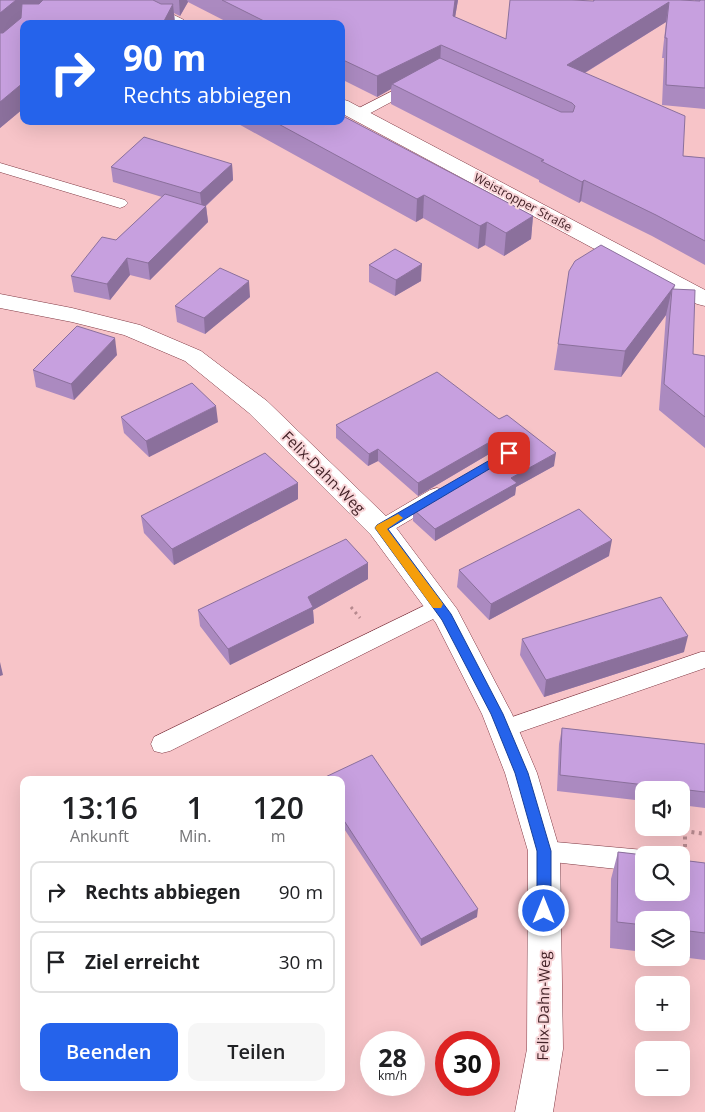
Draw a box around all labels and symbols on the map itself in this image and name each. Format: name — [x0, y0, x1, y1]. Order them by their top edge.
street label: Weistropper Straße — [471, 169, 575, 235]
street label: Felix-Dahn-Weg — [278, 426, 370, 518]
pin — [488, 432, 530, 474]
position arrow — [517, 884, 569, 936]
street label: Felix-Dahn-Weg — [532, 951, 554, 1061]
speed limit sign: 30 — [435, 1031, 500, 1096]

